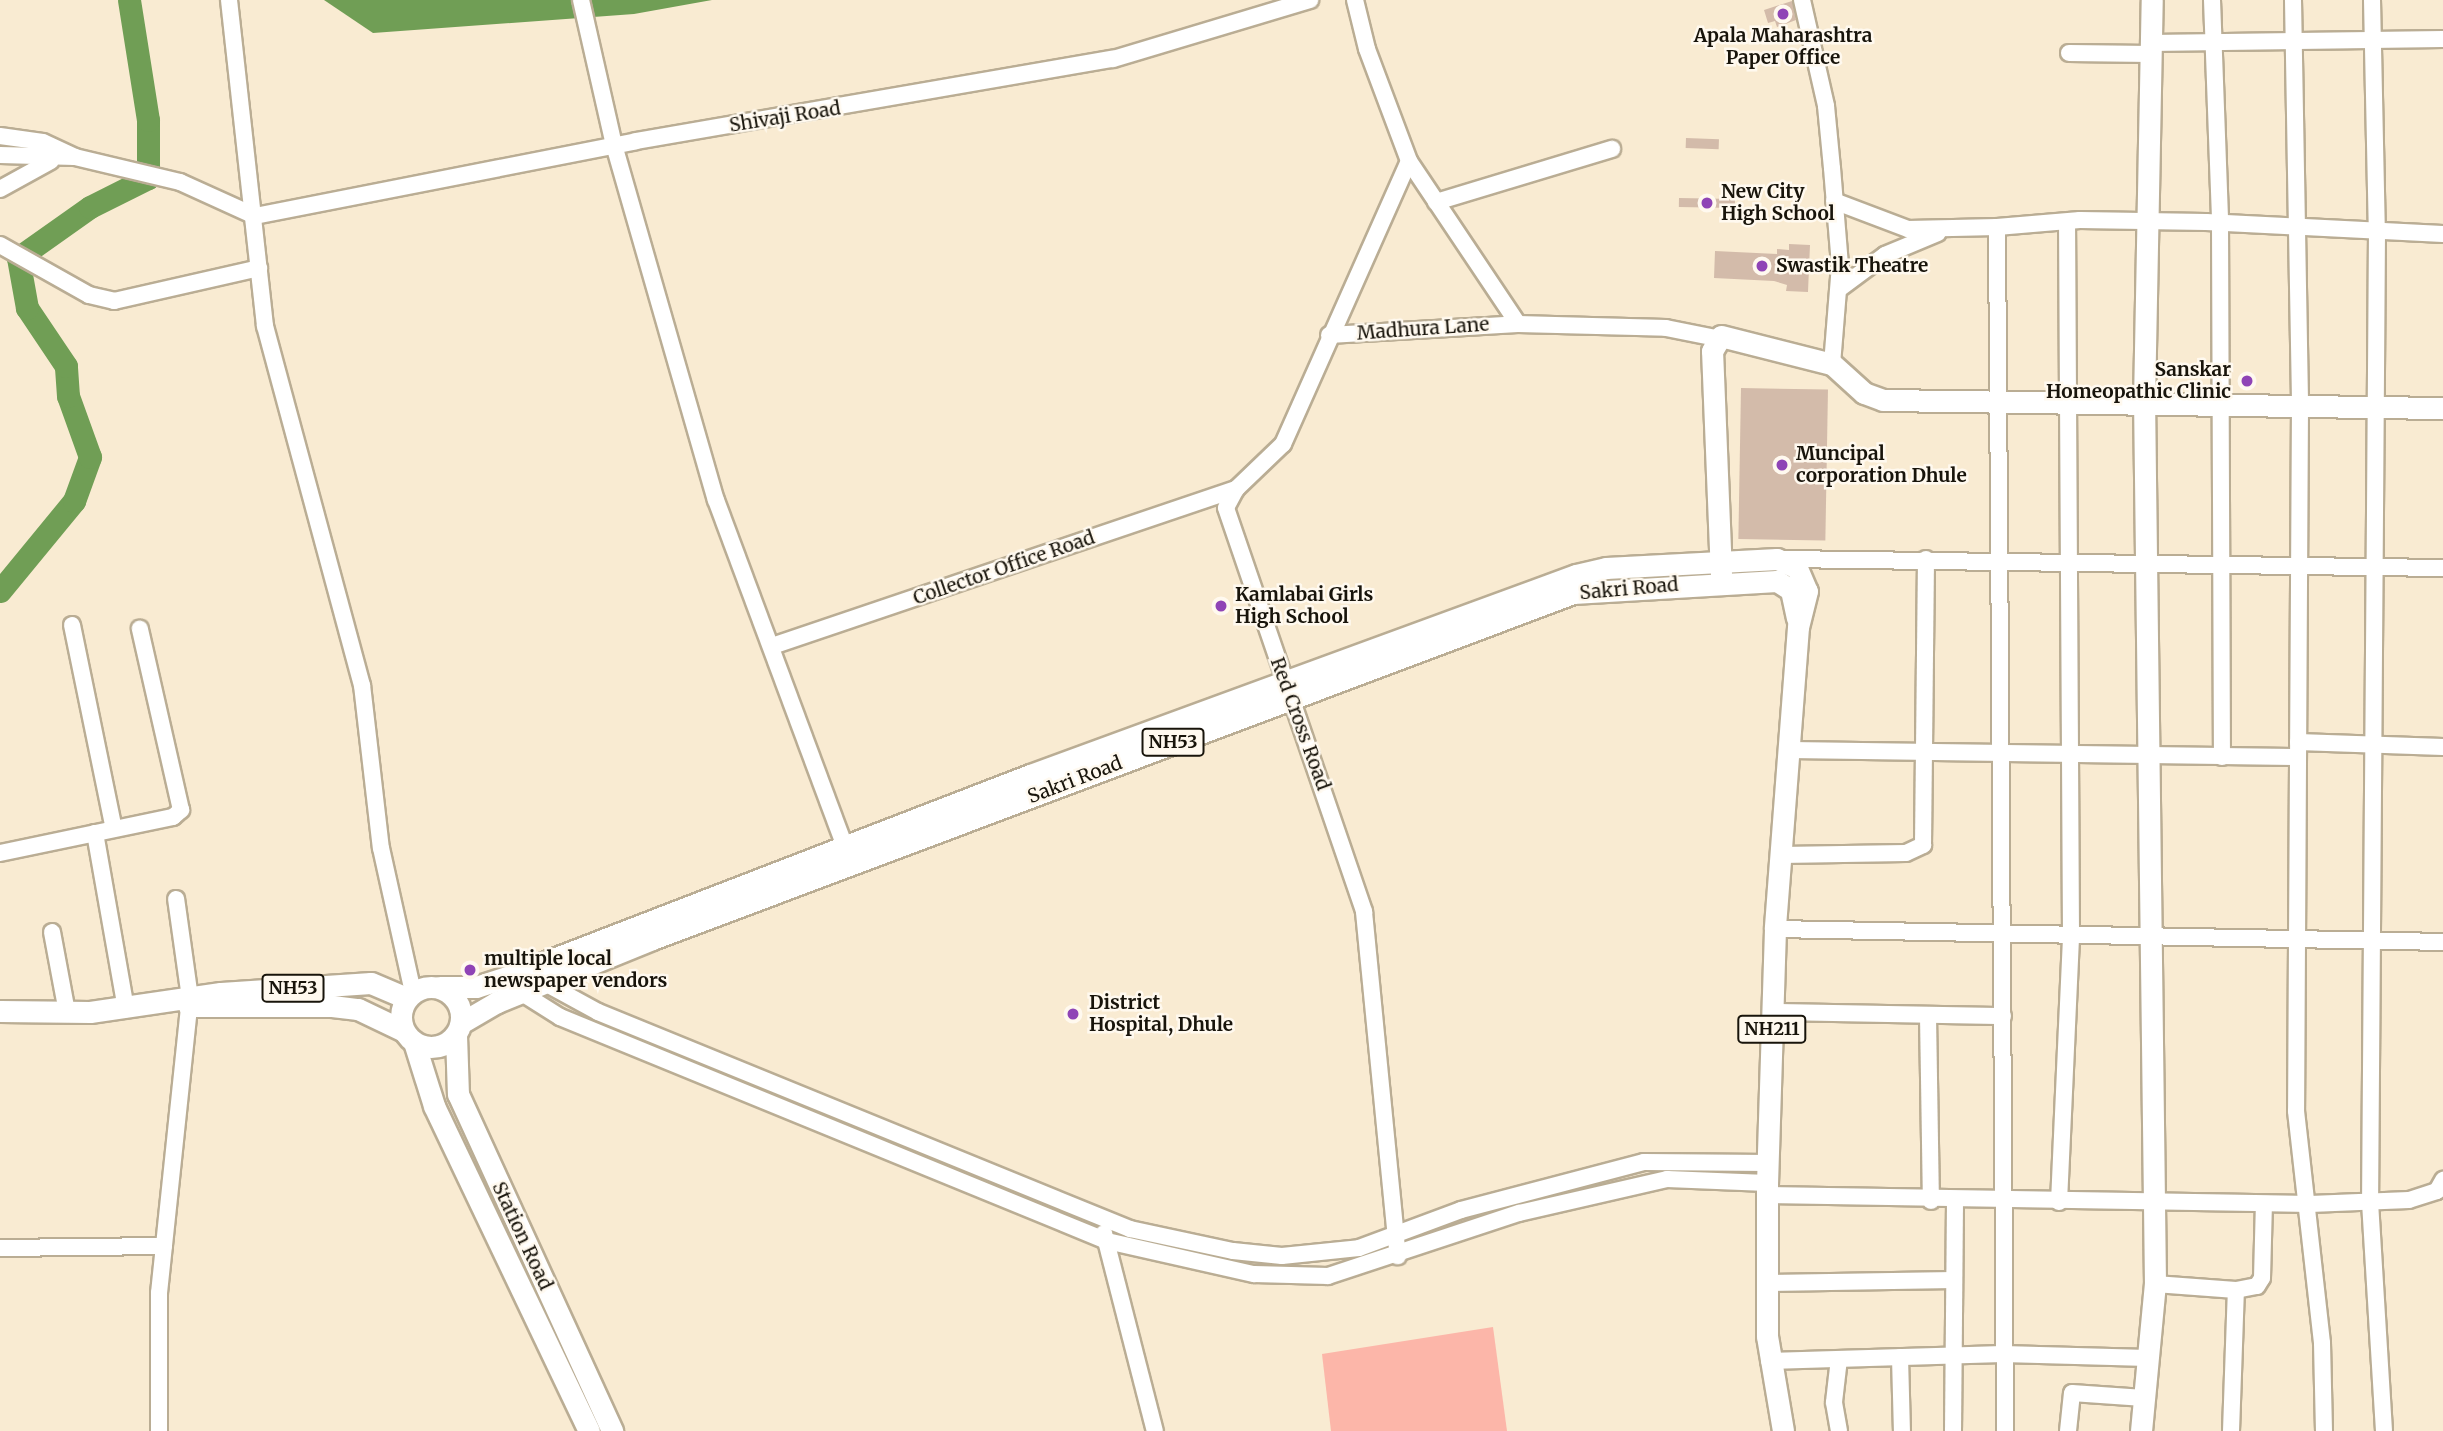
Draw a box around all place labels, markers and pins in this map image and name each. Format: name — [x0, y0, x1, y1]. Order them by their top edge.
marker: Apala Maharashtra Paper Office — [1775, 6, 1791, 22]
place label: Apala Maharashtra Paper Office — [1694, 25, 1872, 69]
place label: New City High School — [1721, 181, 1835, 225]
marker: New City High School — [1699, 195, 1715, 211]
place label: Swastik Theatre — [1776, 255, 1928, 277]
marker: Swastik Theatre — [1754, 258, 1770, 274]
place label: Sanskar Homeopathic Clinic — [2046, 359, 2231, 403]
marker: Sanskar Homeopathic Clinic — [2237, 371, 2257, 391]
place label: Muncipal corporation Dhule — [1796, 443, 1967, 487]
marker: Muncipal corporation Dhule — [1774, 457, 1790, 473]
place label: Kamlabai Girls High School — [1235, 584, 1373, 628]
marker: Kamlabai Girls High School — [1213, 598, 1229, 614]
place label: multiple local newspaper vendors — [484, 948, 667, 992]
marker: multiple local newspaper vendors — [462, 962, 478, 978]
place label: District Hospital, Dhule — [1089, 992, 1233, 1036]
marker: District Hospital, Dhule — [1063, 1004, 1083, 1024]

